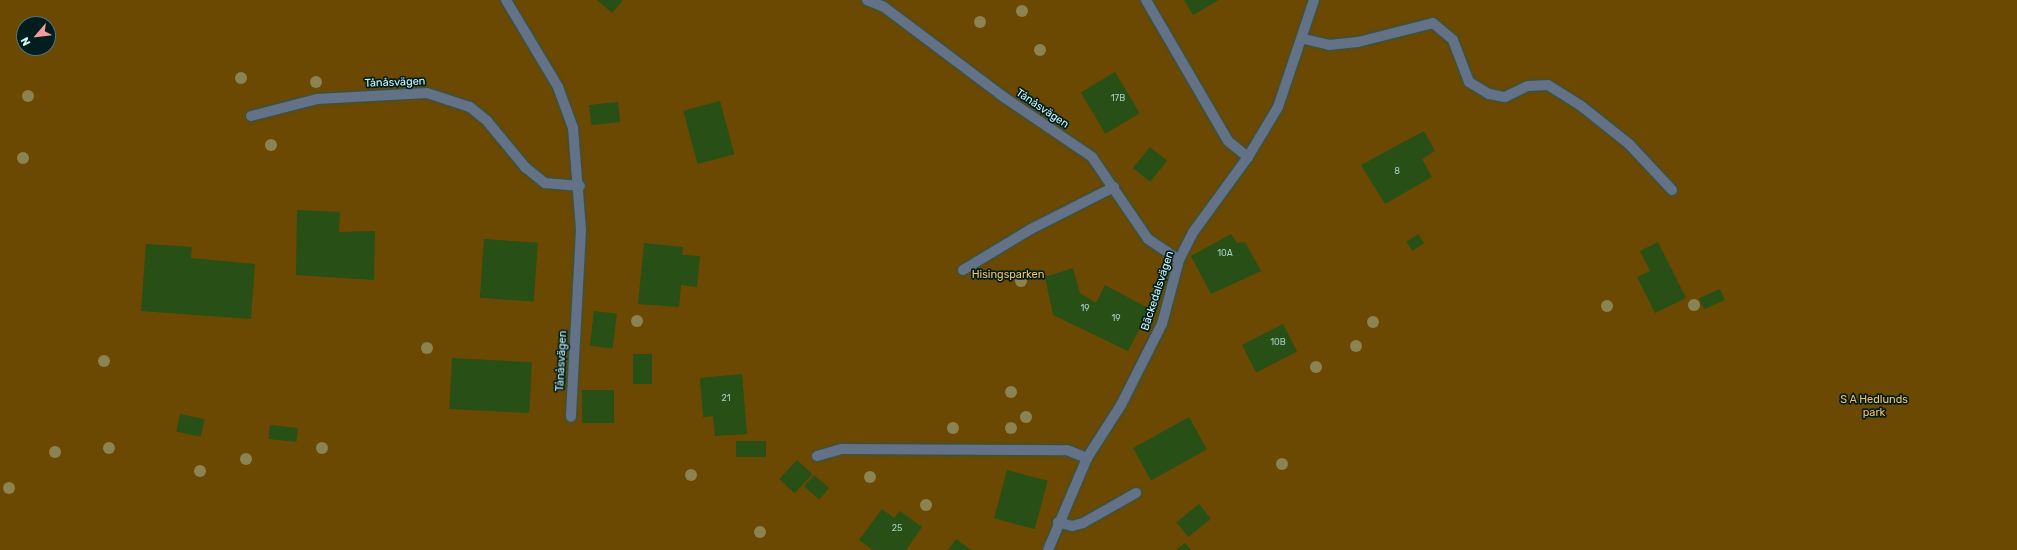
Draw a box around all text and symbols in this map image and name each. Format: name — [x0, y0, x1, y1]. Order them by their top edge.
north arrow — [16, 16, 56, 56]
text: N — [18, 35, 33, 48]
street label: Tånåsvägen — [364, 75, 426, 91]
street label: Tånåsvägen — [1013, 86, 1071, 132]
house number: 17B — [1111, 93, 1125, 103]
house number: 8 — [1394, 166, 1400, 176]
house number: 10A — [1217, 248, 1233, 258]
street label: Bäckedalsvägen — [1139, 249, 1177, 333]
park label: Hisingsparken — [972, 268, 1044, 282]
house number: 19 — [1080, 303, 1090, 313]
house number: 19 — [1111, 313, 1121, 323]
street label: Tånåsvägen — [554, 330, 570, 392]
house number: 10B — [1270, 337, 1286, 347]
house number: 21 — [721, 393, 731, 403]
park label: S A Hedlunds park — [1840, 394, 1908, 420]
house number: 25 — [892, 523, 902, 533]

